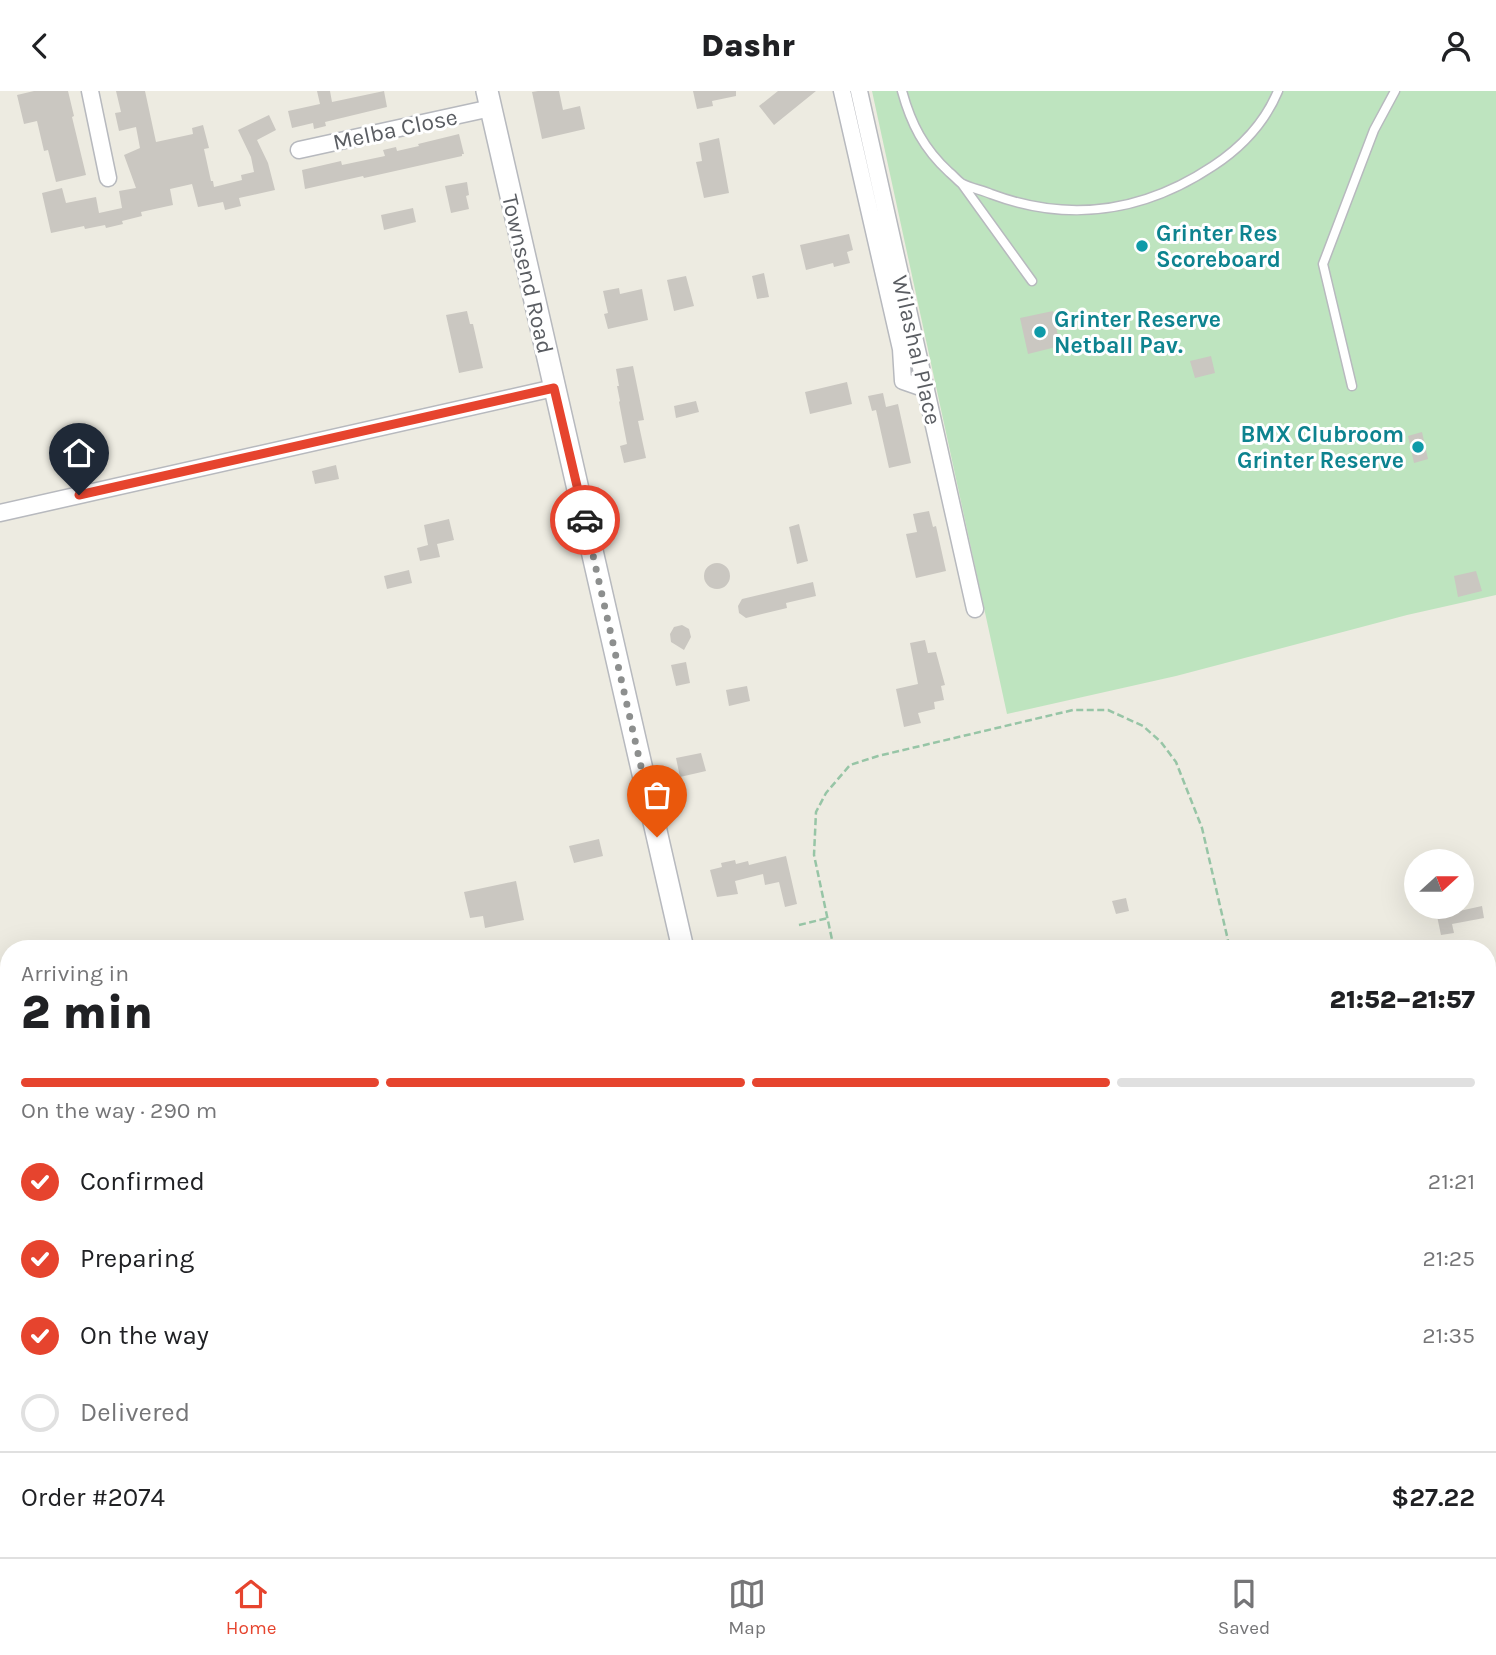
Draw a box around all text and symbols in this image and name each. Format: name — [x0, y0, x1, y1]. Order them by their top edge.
icon: back — [21, 27, 59, 65]
text: Dashr — [701, 27, 795, 64]
icon: person — [1437, 27, 1475, 65]
street label: Melba Close — [330, 103, 460, 156]
street label: Townsend Road — [496, 192, 559, 356]
place label: Grinter Res Scoreboard — [1156, 220, 1281, 273]
marker: Grinter Res Scoreboard — [1134, 238, 1150, 254]
street label: Wilashal Place — [886, 273, 947, 427]
place label: Grinter Reserve Netball Pav. — [1054, 306, 1221, 359]
marker: Grinter Reserve Netball Pav. — [1032, 324, 1048, 340]
place label: BMX Clubroom Grinter Reserve — [1237, 421, 1404, 474]
pin — [49, 423, 109, 495]
icon: home — [60, 434, 98, 472]
marker: BMX Clubroom Grinter Reserve — [1410, 439, 1426, 455]
courier — [550, 485, 620, 555]
icon: car — [566, 501, 604, 539]
pin — [627, 765, 687, 837]
icon: bag — [638, 776, 676, 814]
north arrow — [1404, 849, 1474, 919]
map controls — [1404, 849, 1474, 919]
text: Arriving in — [21, 960, 129, 987]
text: 21:52–21:57 — [1330, 984, 1475, 1015]
text: 2 min — [21, 986, 153, 1040]
text: On the way · 290 m — [21, 1097, 217, 1124]
icon: check — [21, 1163, 59, 1201]
text: Confirmed — [80, 1166, 205, 1197]
text: 21:21 — [1428, 1168, 1475, 1195]
icon: check — [21, 1240, 59, 1278]
text: Preparing — [80, 1243, 194, 1274]
text: 21:25 — [1422, 1245, 1475, 1272]
icon: check — [21, 1317, 59, 1355]
text: On the way — [80, 1320, 209, 1351]
text: 21:35 — [1422, 1322, 1475, 1349]
text: Delivered — [80, 1397, 190, 1428]
text: Order #2074 — [21, 1482, 165, 1513]
text: $27.22 — [1391, 1482, 1475, 1513]
tab: Home — [226, 1575, 276, 1639]
tab: Map — [728, 1575, 766, 1639]
tab: Saved — [1218, 1575, 1270, 1639]

